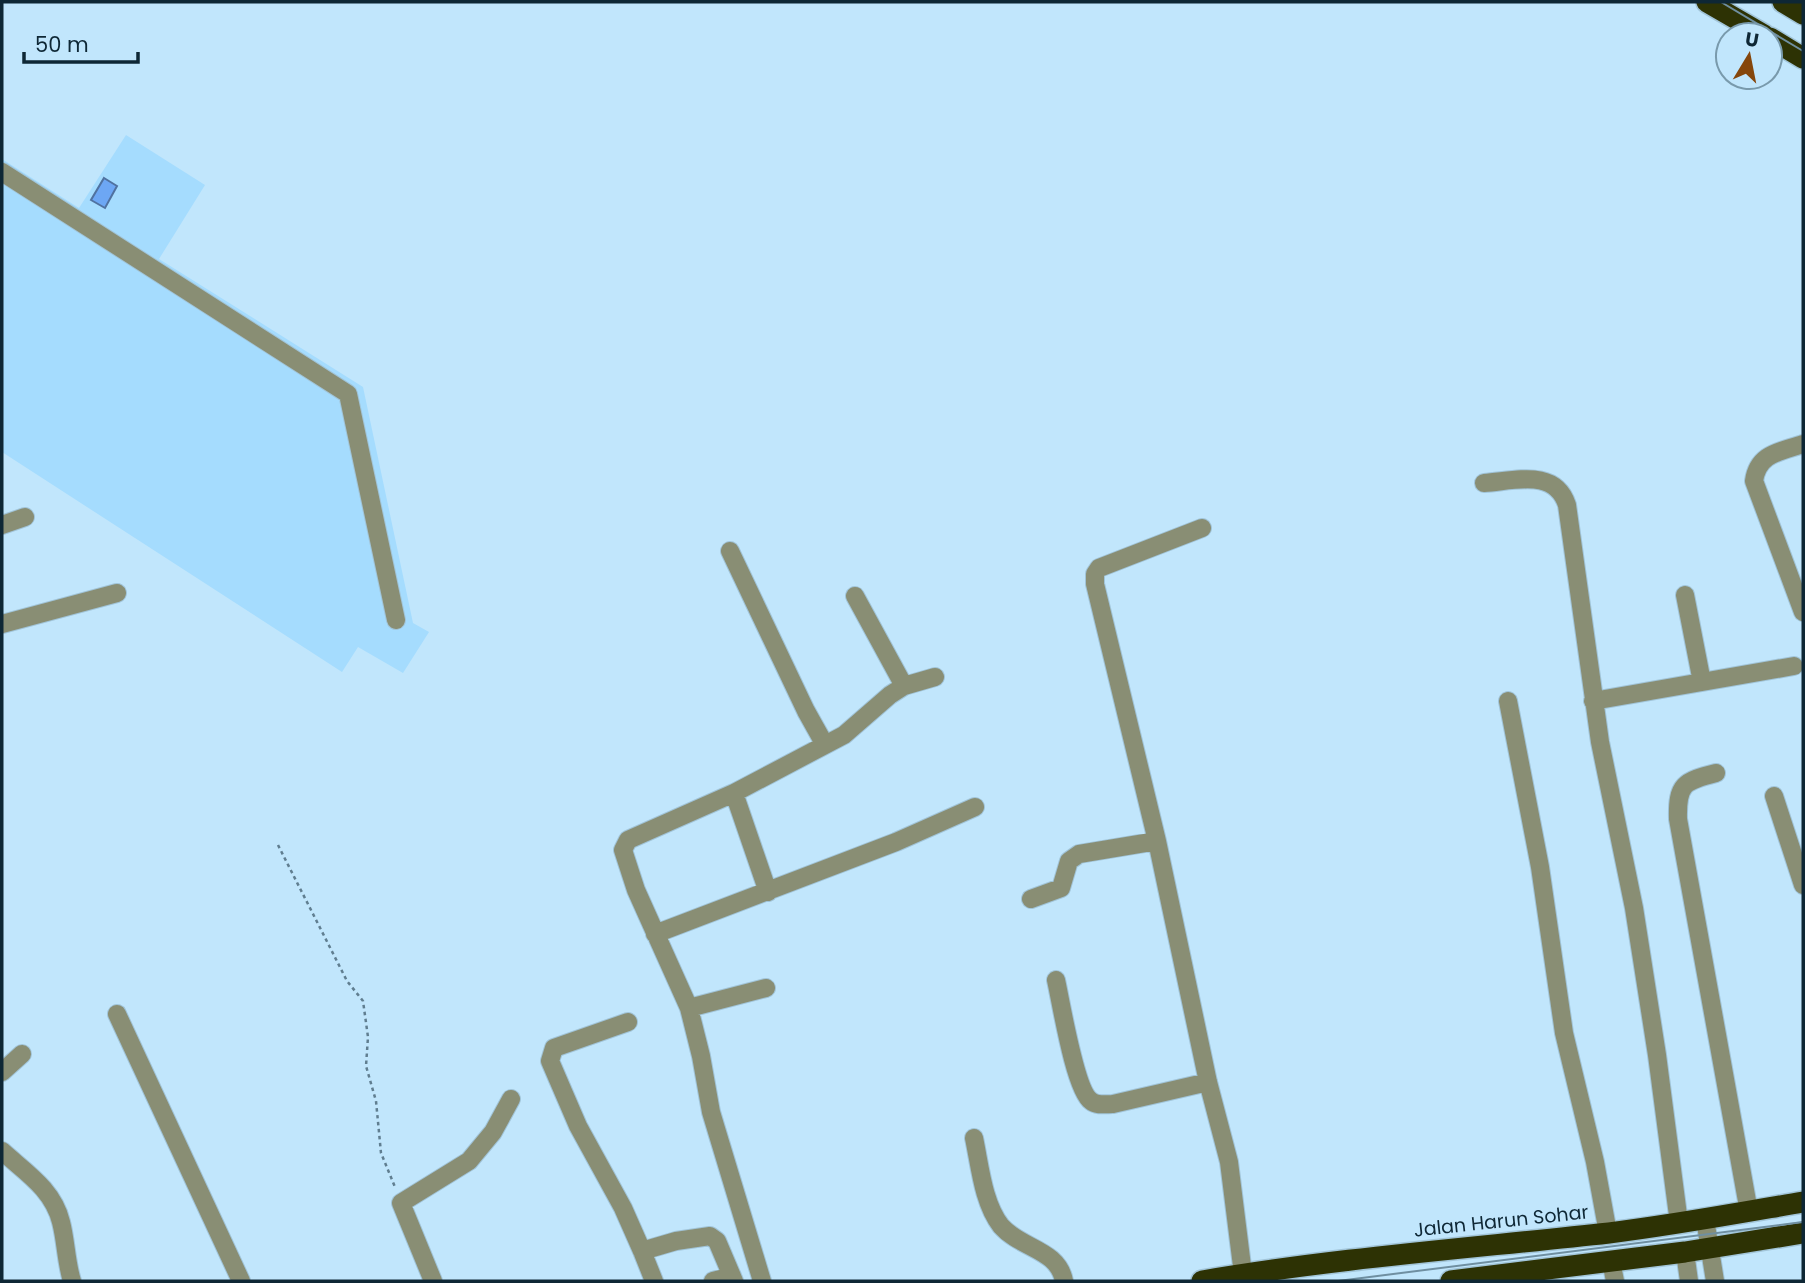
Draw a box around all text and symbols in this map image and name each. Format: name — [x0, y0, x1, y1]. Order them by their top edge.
scale bar — [24, 21, 138, 65]
north arrow — [1714, 21, 1784, 91]
text: U — [1743, 25, 1761, 54]
text: 50 m — [35, 30, 89, 59]
street label: Jalan Harun Sohar — [1412, 1198, 1590, 1244]

